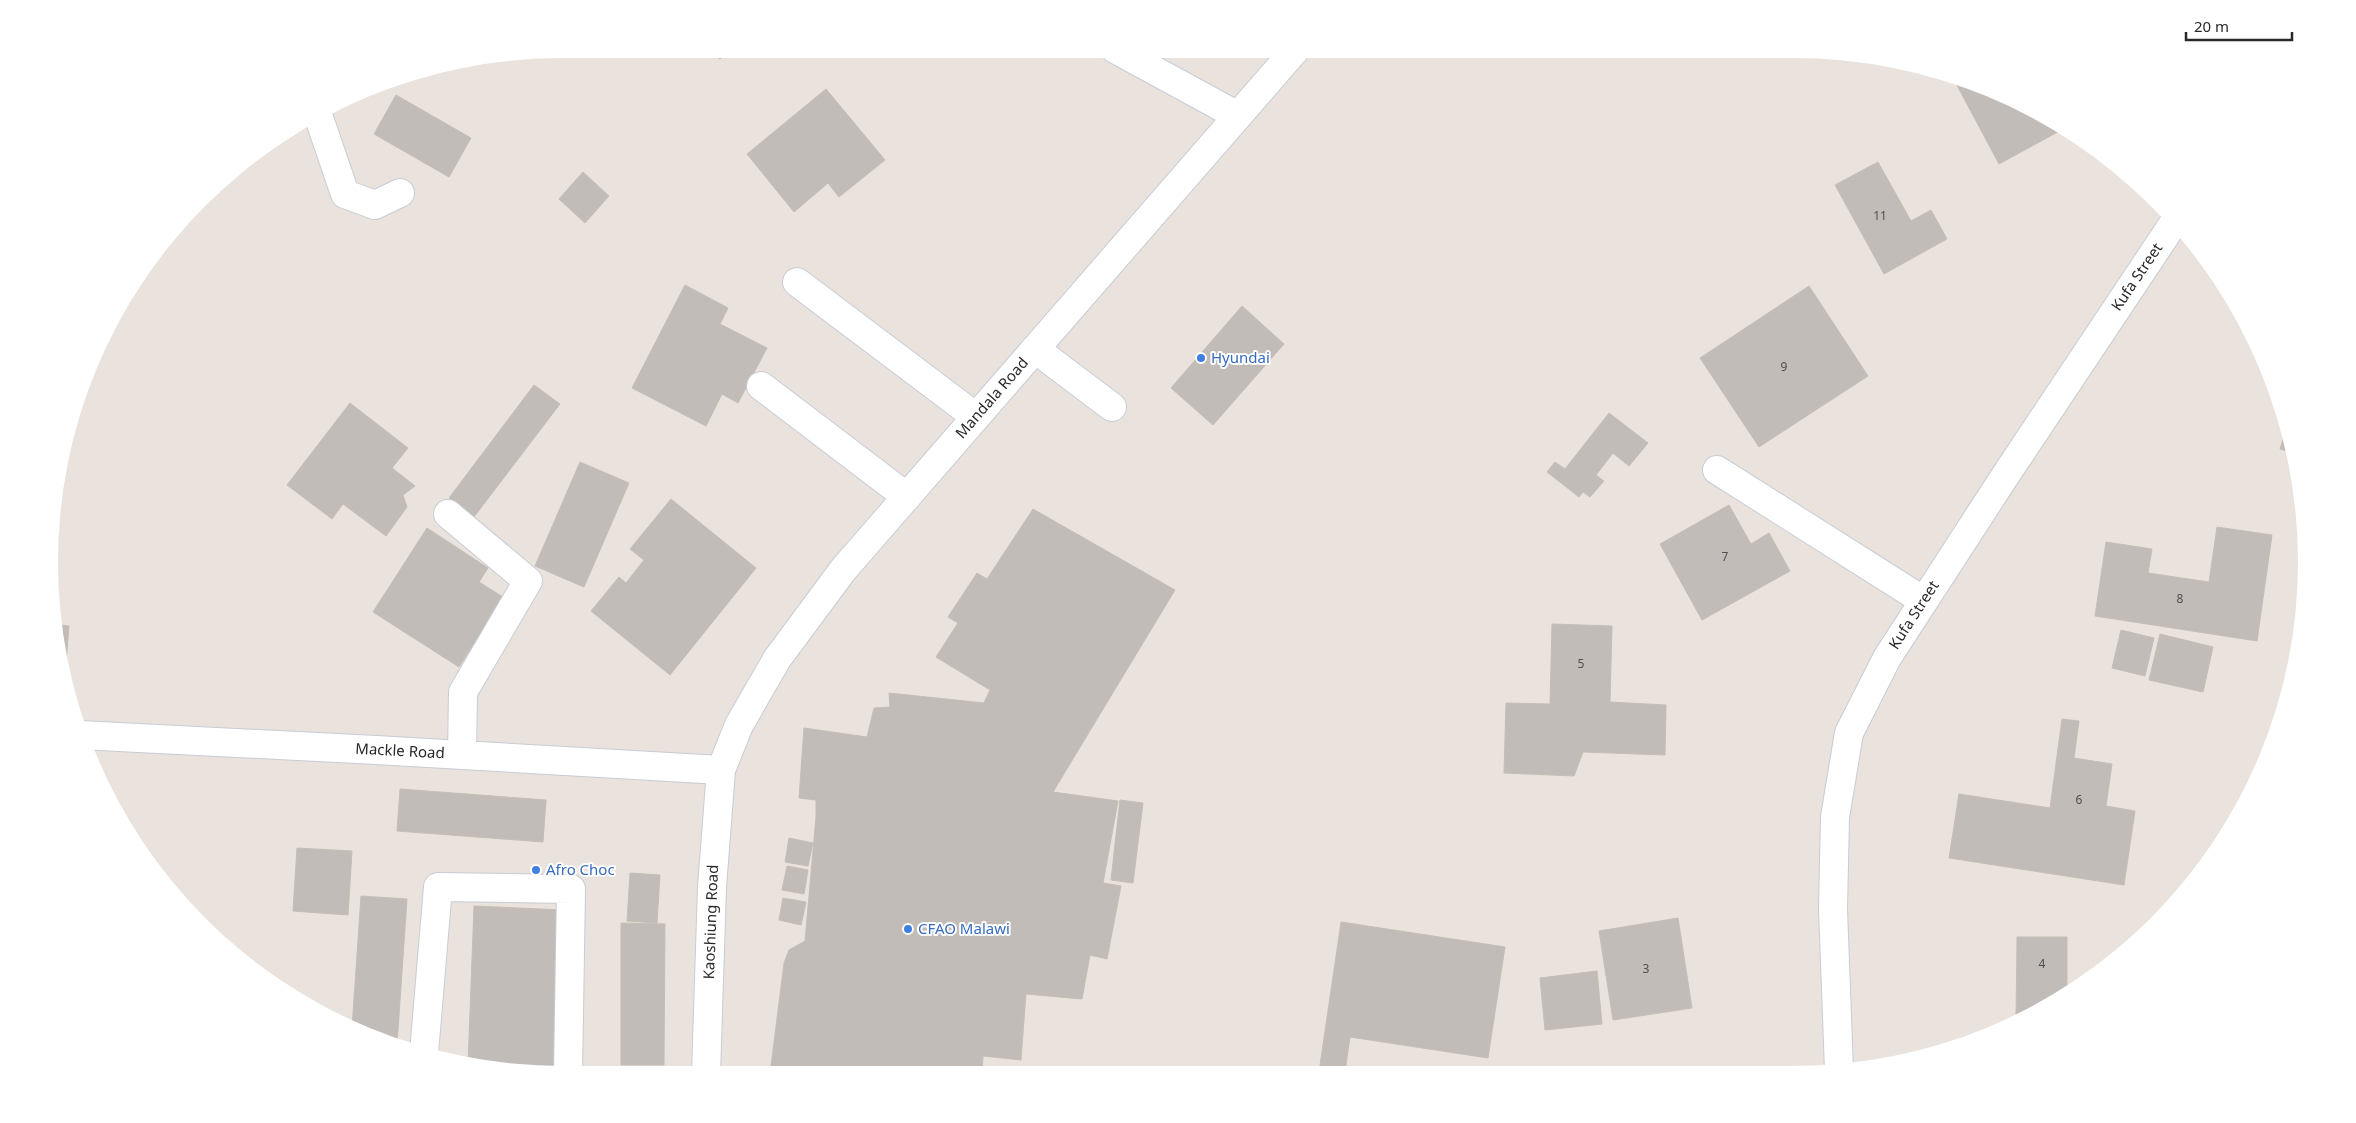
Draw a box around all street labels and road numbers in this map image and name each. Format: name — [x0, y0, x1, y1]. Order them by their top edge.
street label: Kufa Street — [2106, 238, 2167, 314]
street label: Mandala Road — [951, 353, 1032, 442]
street label: Kufa Street — [1884, 576, 1943, 653]
street label: Mackle Road — [355, 738, 445, 762]
street label: Kaoshiung Road — [698, 864, 722, 980]

